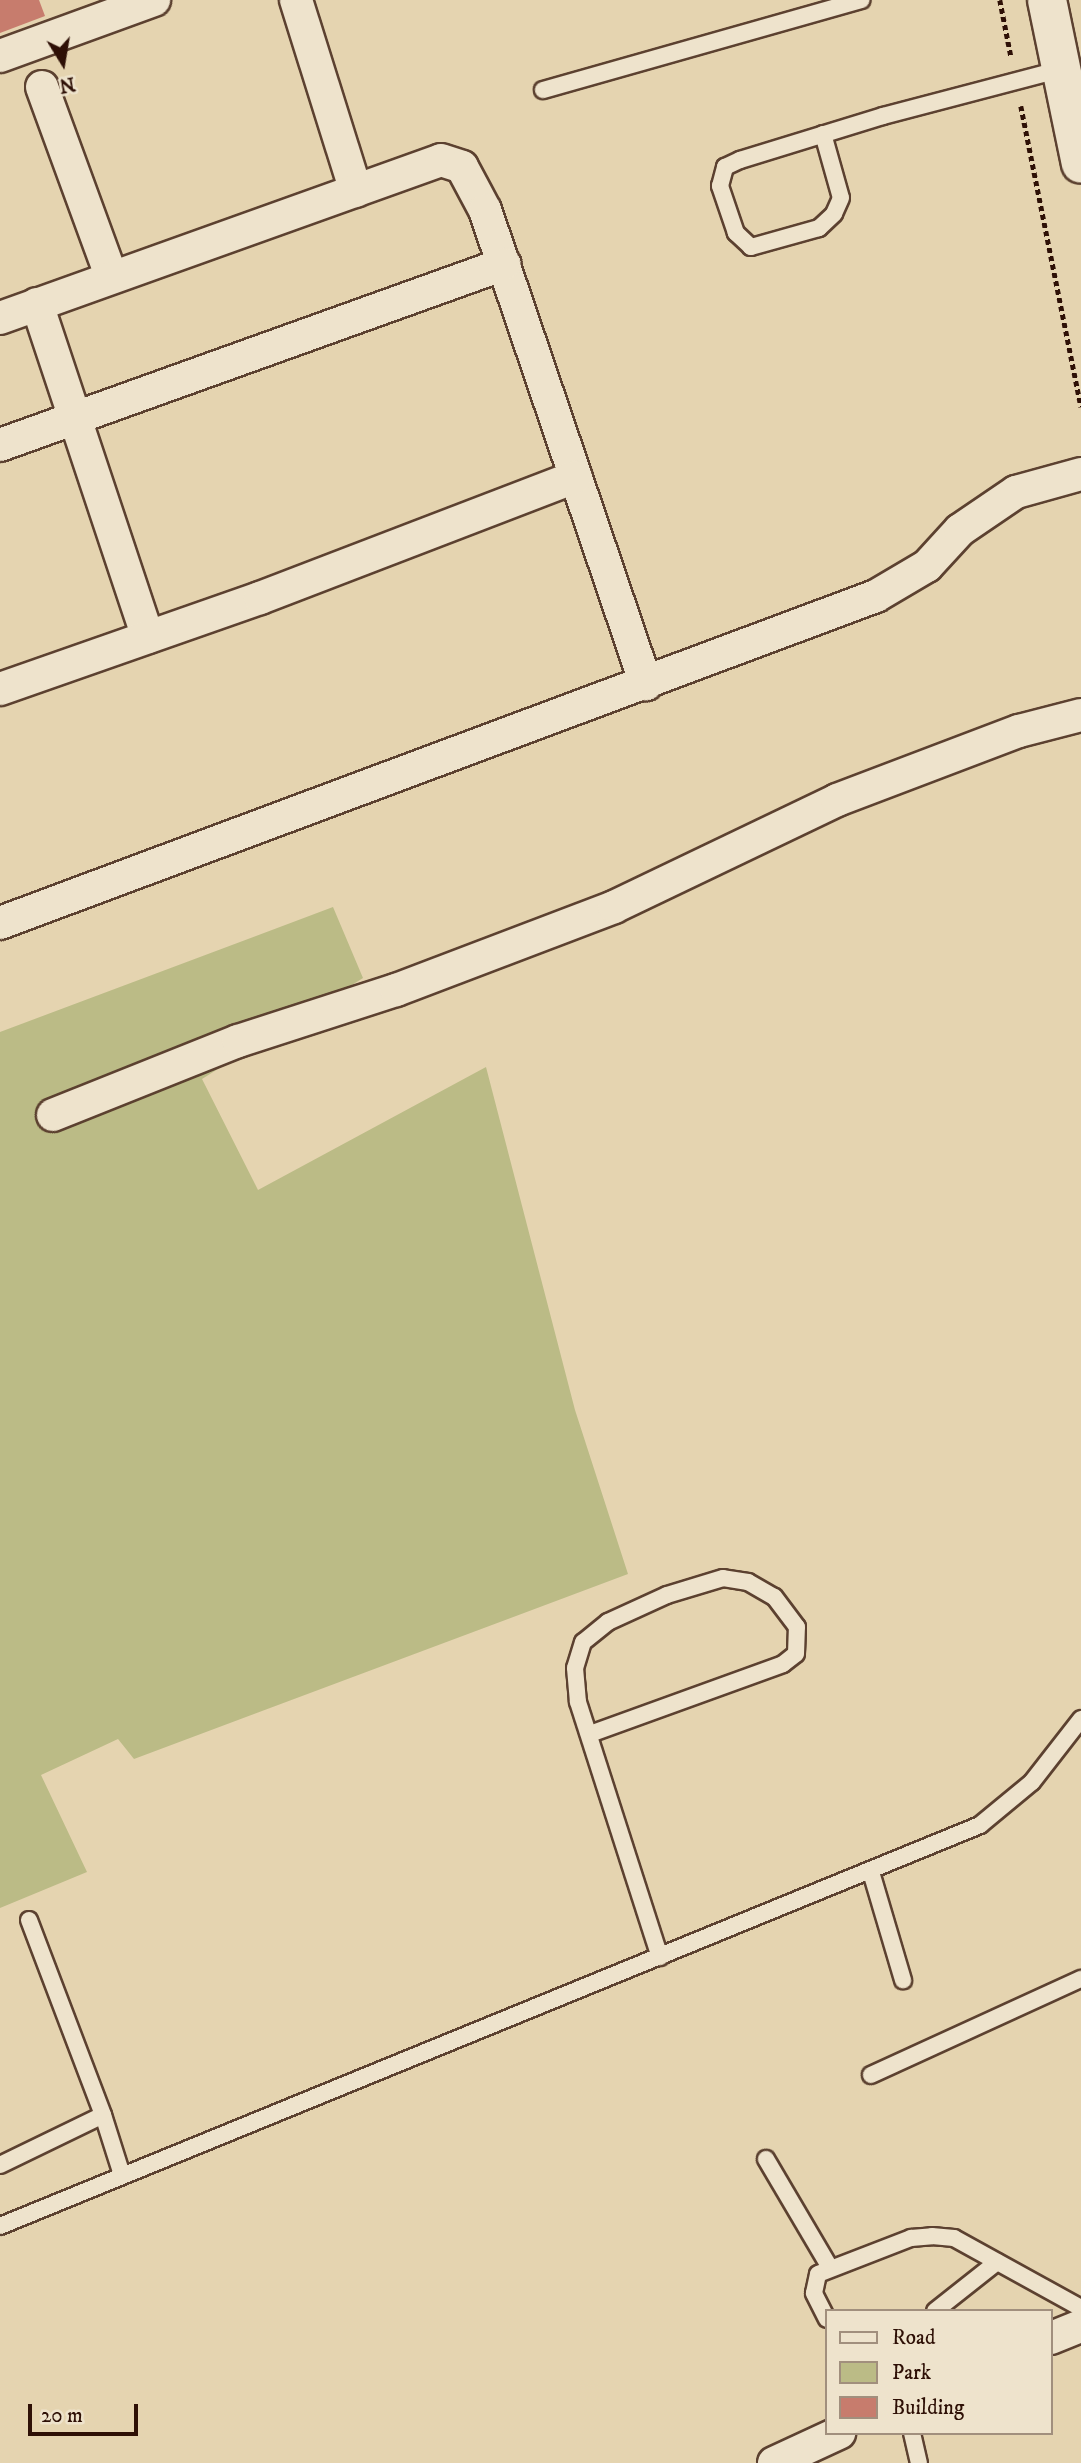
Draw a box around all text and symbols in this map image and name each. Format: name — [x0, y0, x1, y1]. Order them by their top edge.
north arrow — [28, 28, 98, 98]
text: N — [57, 71, 77, 97]
legend — [825, 2309, 1053, 2435]
text: Road — [892, 2325, 936, 2351]
text: Park — [892, 2360, 931, 2386]
scale bar — [32, 2390, 142, 2434]
text: Building — [892, 2395, 964, 2421]
text: 20 m — [41, 2403, 83, 2429]

